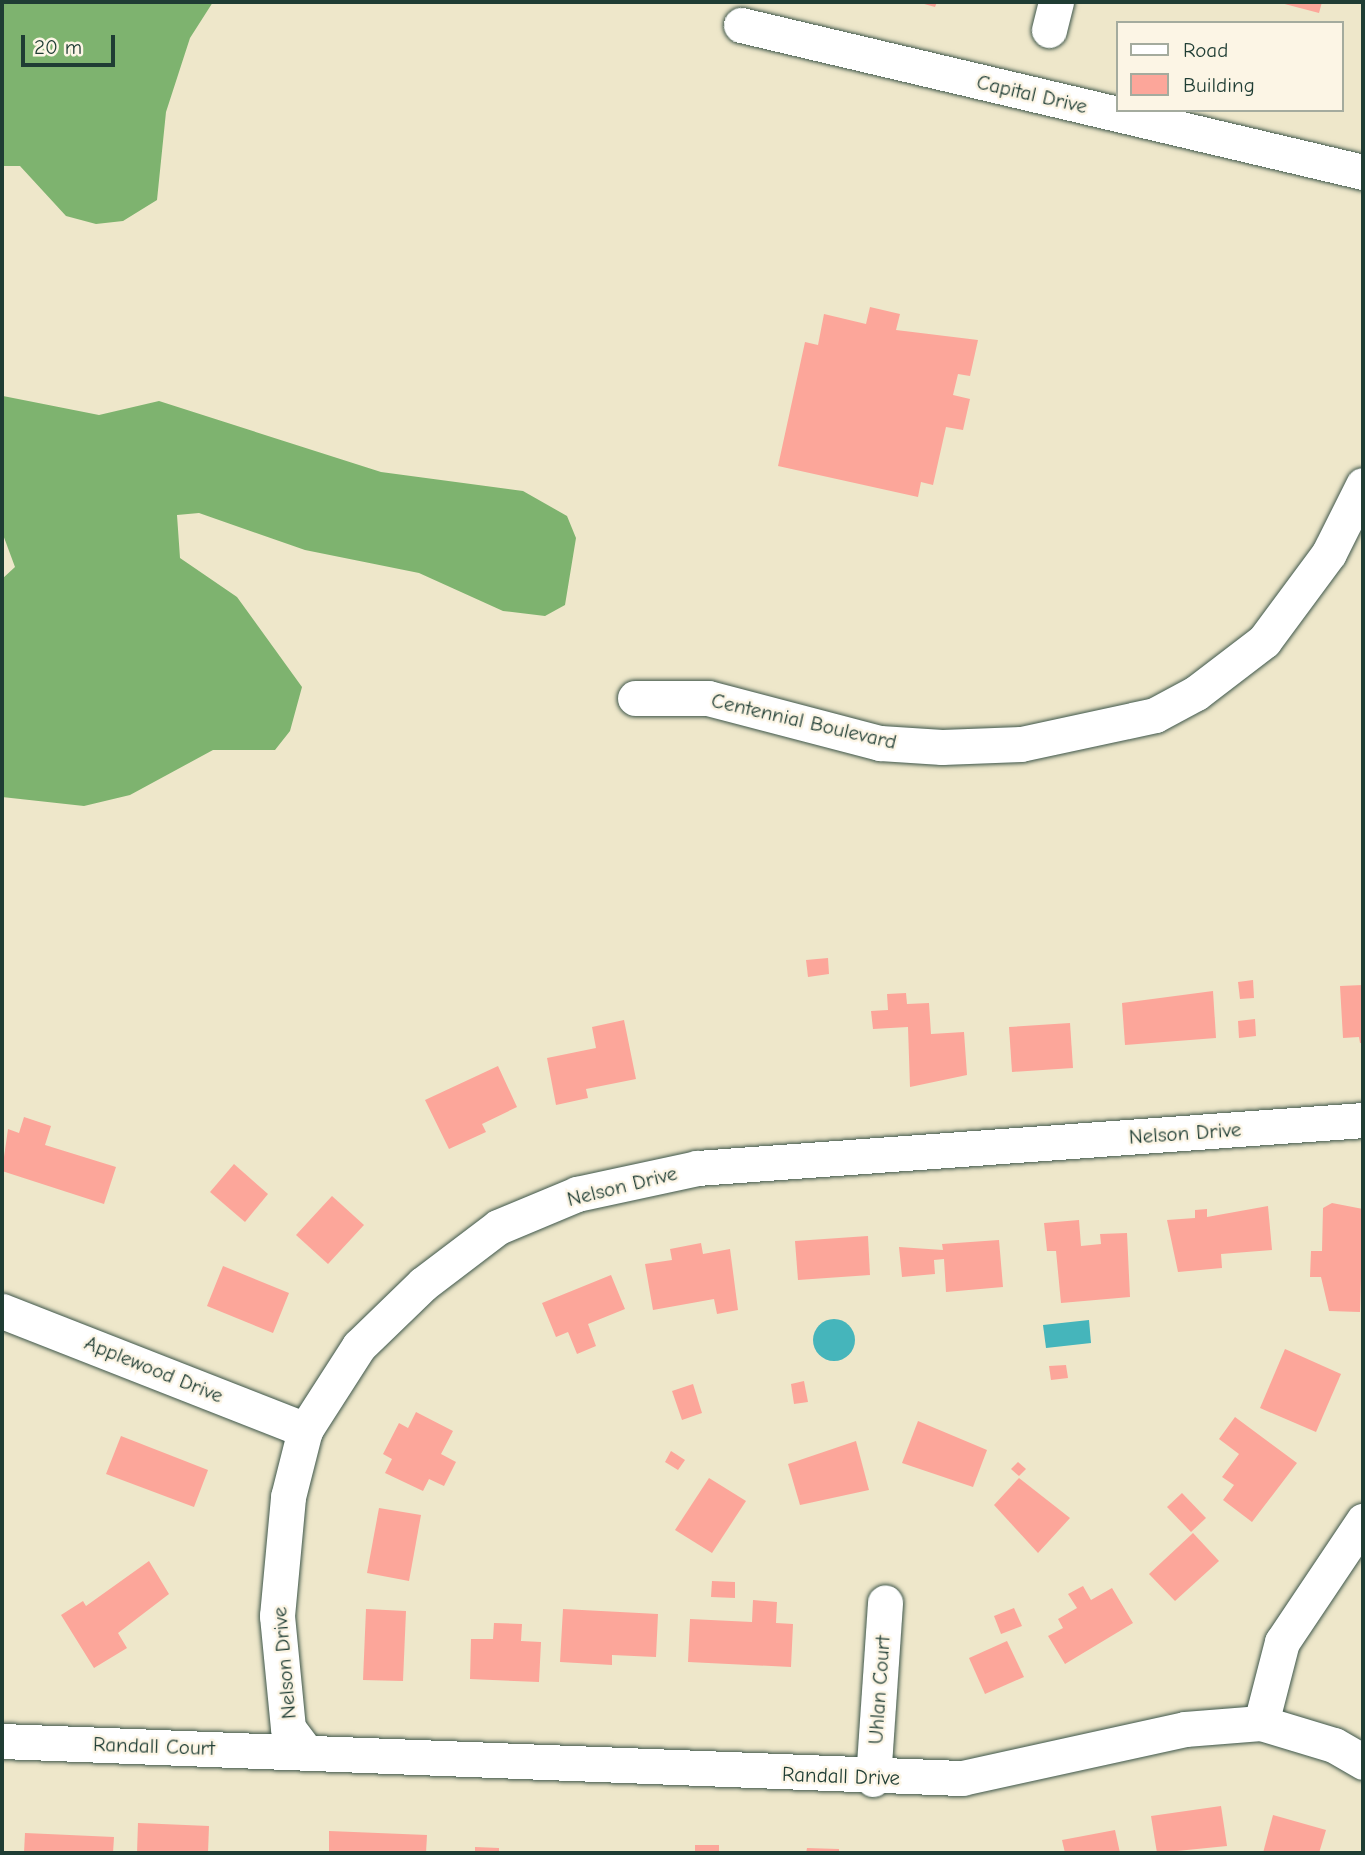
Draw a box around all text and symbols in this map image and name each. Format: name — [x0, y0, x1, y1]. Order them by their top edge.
scale bar — [24, 21, 119, 65]
legend — [1116, 21, 1344, 112]
text: 20 m — [34, 35, 82, 59]
text: Road — [1183, 38, 1228, 62]
street label: Capital Drive — [974, 69, 1090, 119]
text: Building — [1183, 73, 1255, 97]
street label: Centennial Boulevard — [709, 687, 899, 755]
street label: Nelson Drive — [1128, 1117, 1242, 1149]
street label: Nelson Drive — [564, 1160, 680, 1212]
street label: Applewood Drive — [81, 1330, 227, 1408]
street label: Nelson Drive — [267, 1606, 301, 1720]
street label: Uhlan Court — [863, 1635, 895, 1745]
street label: Randall Court — [93, 1731, 215, 1761]
street label: Randall Drive — [782, 1761, 900, 1791]

